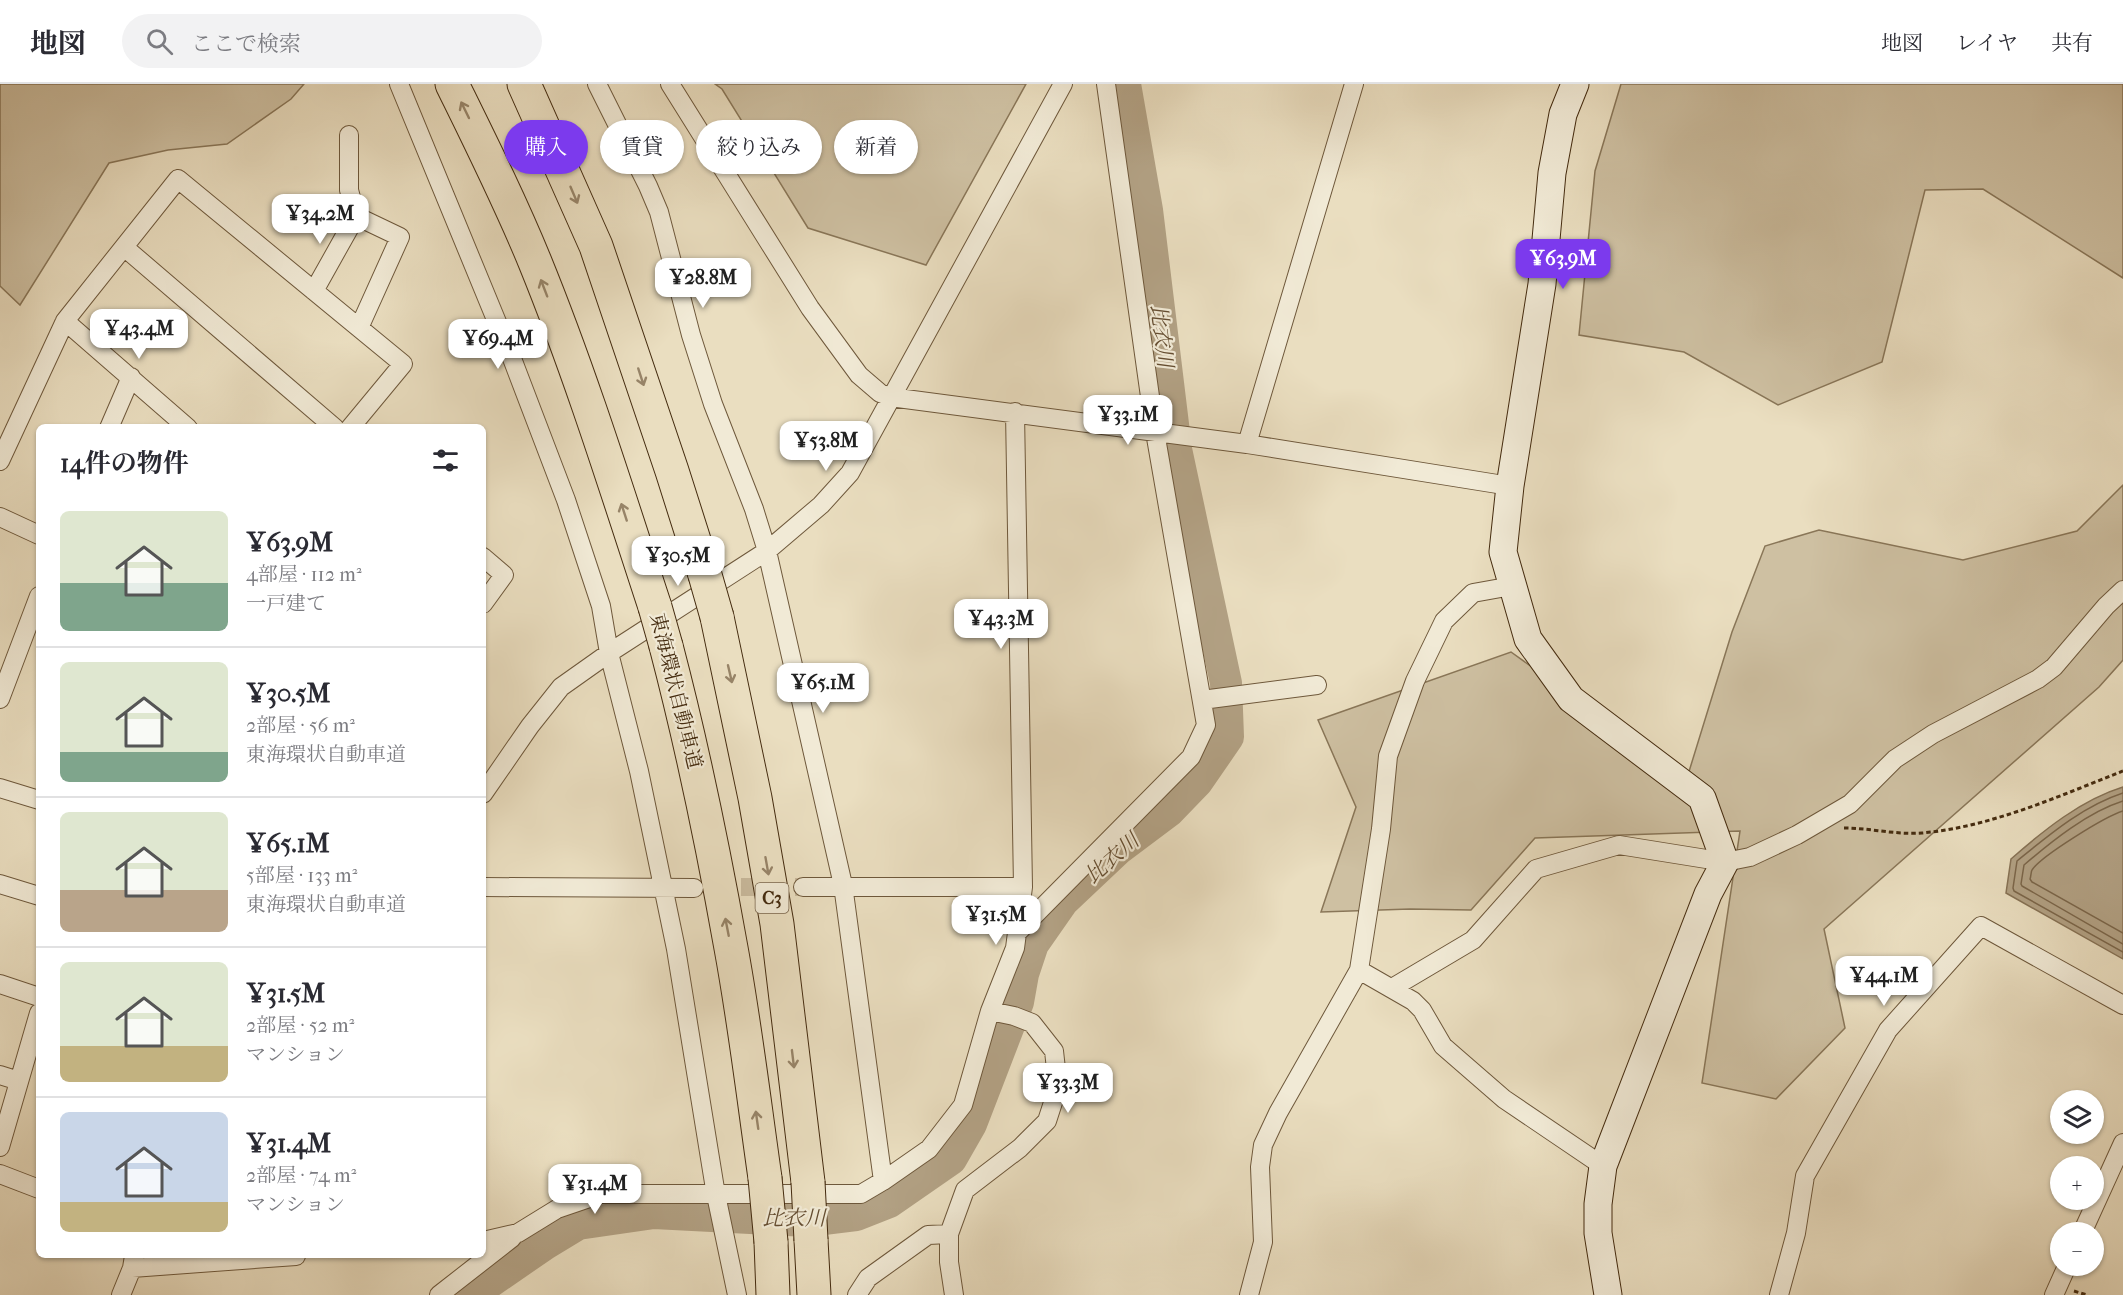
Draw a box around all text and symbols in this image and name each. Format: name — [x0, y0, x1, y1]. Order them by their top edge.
search box — [122, 14, 542, 68]
icon: search — [143, 25, 176, 58]
text: 地図 — [30, 27, 86, 60]
text: ここで検索 — [191, 31, 301, 57]
text: 地図 — [1881, 31, 1923, 55]
text: レイヤ — [1956, 31, 2018, 55]
text: 共有 — [2051, 31, 2093, 55]
one-way arrow — [459, 102, 470, 120]
chip: 購入 — [504, 120, 588, 174]
chip: 賃貸 — [600, 120, 684, 174]
chip: 絞り込み — [696, 120, 822, 174]
chip: 新着 — [834, 120, 918, 174]
one-way arrow — [569, 185, 580, 203]
pin: ¥34.2M — [271, 194, 369, 245]
text: ¥34.2M — [286, 202, 354, 225]
pin: ¥63.9M — [1514, 239, 1612, 290]
text: ¥63.9M — [1530, 247, 1596, 270]
pin: ¥28.8M — [654, 258, 752, 309]
text: ¥28.8M — [669, 266, 737, 289]
one-way arrow — [538, 280, 549, 298]
water label: 比衣川 — [1146, 303, 1178, 371]
pin: ¥43.4M — [90, 309, 188, 360]
text: ¥43.4M — [104, 317, 174, 340]
pin: ¥69.4M — [449, 319, 547, 370]
text: ¥69.4M — [462, 327, 534, 350]
one-way arrow — [637, 367, 648, 386]
pin: ¥33.1M — [1079, 395, 1177, 446]
text: ¥33.1M — [1097, 403, 1159, 426]
pin: ¥53.8M — [777, 421, 875, 472]
text: ¥53.8M — [794, 429, 858, 452]
icon: filters — [429, 444, 462, 477]
text: 14件の物件 — [60, 448, 189, 479]
one-way arrow — [618, 503, 629, 522]
text: ¥63.9M — [246, 527, 333, 558]
icon: home — [108, 535, 180, 607]
pin: ¥30.5M — [629, 536, 727, 587]
text: ¥30.5M — [646, 544, 710, 567]
text: 4部屋 · 112 m² — [246, 563, 362, 586]
text: 一戸建て — [246, 592, 326, 615]
pin: ¥43.3M — [952, 599, 1050, 650]
text: ¥43.3M — [968, 607, 1034, 630]
street label: 東海環状自動車道 — [645, 611, 707, 771]
pin: ¥65.1M — [774, 663, 872, 714]
one-way arrow — [725, 664, 736, 683]
text: ¥65.1M — [791, 671, 855, 694]
text: ¥30.5M — [246, 678, 330, 709]
icon: home — [108, 686, 180, 758]
text: 2部屋 · 56 m² — [246, 714, 355, 737]
text: 東海環状自動車道 — [246, 743, 406, 766]
water label: 比衣川 — [1080, 827, 1145, 888]
text: ¥65.1M — [246, 828, 330, 859]
icon: home — [108, 836, 180, 908]
one-way arrow — [761, 855, 772, 875]
text: 5部屋 · 133 m² — [246, 864, 357, 887]
road number: C3 — [756, 883, 788, 913]
text: 東海環状自動車道 — [246, 893, 406, 916]
pin: ¥31.5M — [947, 895, 1045, 946]
text: ¥31.5M — [966, 903, 1026, 926]
one-way arrow — [721, 918, 732, 938]
pin: ¥44.1M — [1835, 956, 1933, 1007]
text: ¥44.1M — [1849, 964, 1919, 987]
text: ¥31.5M — [246, 978, 325, 1009]
icon: home — [108, 986, 180, 1058]
text: 2部屋 · 52 m² — [246, 1014, 354, 1037]
text: マンション — [246, 1043, 345, 1066]
one-way arrow — [788, 1048, 799, 1068]
pin: ¥33.3M — [1019, 1063, 1117, 1114]
text: ¥33.3M — [1037, 1071, 1099, 1094]
map controls — [2050, 1090, 2104, 1276]
button: layers — [2050, 1090, 2104, 1144]
one-way arrow — [751, 1111, 762, 1130]
text: ¥31.4M — [246, 1128, 331, 1159]
icon: home — [108, 1136, 180, 1208]
button: + — [2050, 1156, 2104, 1210]
text: 2部屋 · 74 m² — [246, 1164, 356, 1187]
pin: ¥31.4M — [546, 1164, 644, 1215]
text: ¥31.4M — [562, 1172, 628, 1195]
text: マンション — [246, 1193, 345, 1216]
water label: 比衣川 — [763, 1206, 827, 1230]
button: − — [2050, 1222, 2104, 1276]

